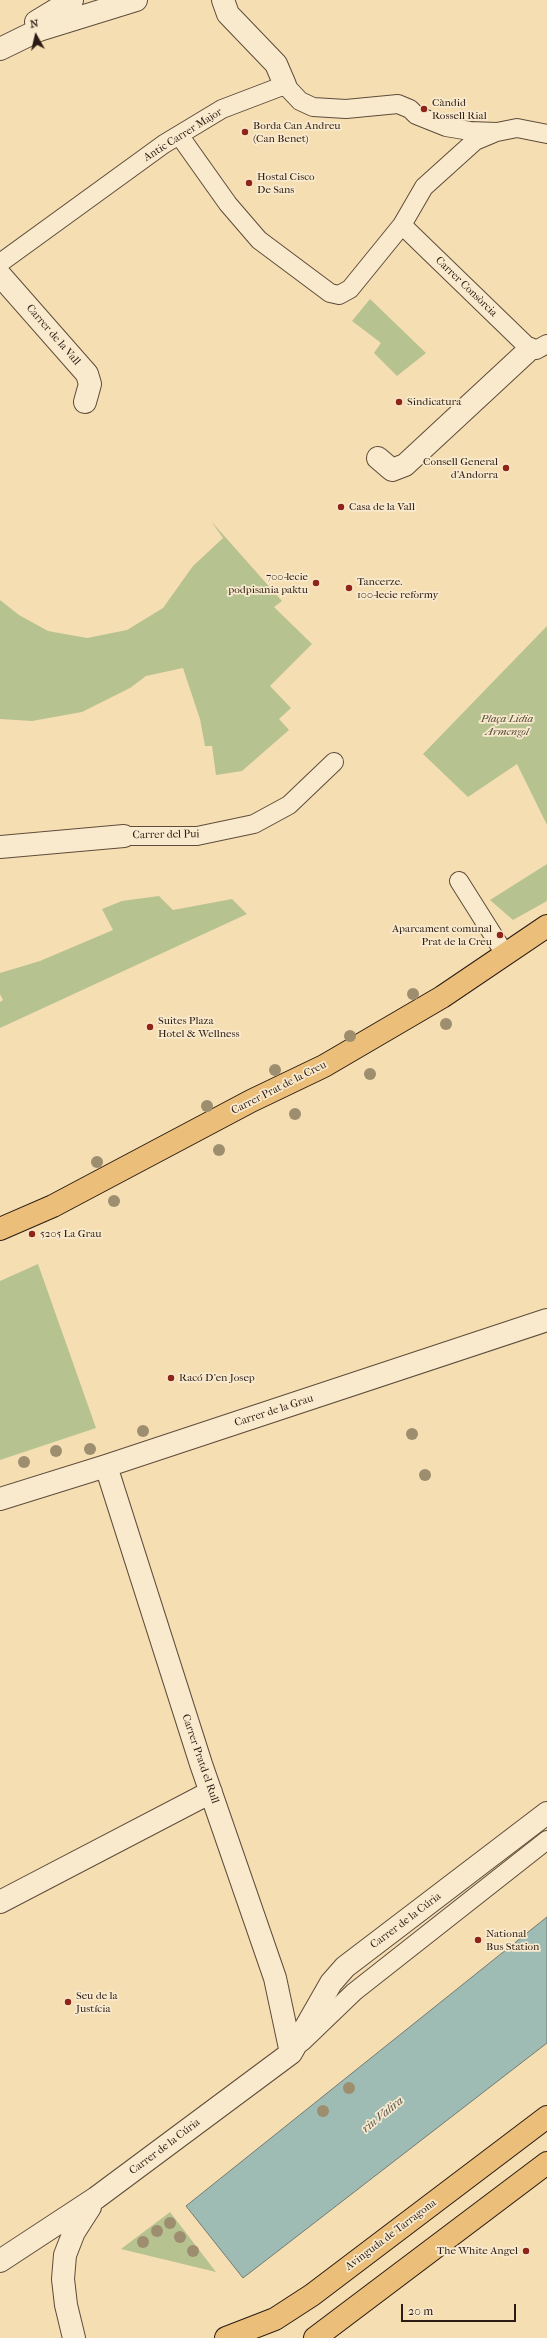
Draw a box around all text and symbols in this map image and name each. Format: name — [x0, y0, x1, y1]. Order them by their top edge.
north arrow — [16, 16, 56, 56]
text: N — [29, 17, 39, 31]
place label: Càndid Rossell Rial — [432, 96, 487, 122]
marker: Càndid Rossell Rial — [419, 104, 429, 114]
street label: Antic Carrer Major — [141, 106, 225, 164]
place label: Borda Can Andreu (Can Benet) — [253, 119, 341, 145]
marker: Borda Can Andreu (Can Benet) — [240, 127, 250, 137]
place label: Hostal Cisco De Sans — [257, 170, 315, 196]
marker: Hostal Cisco De Sans — [244, 178, 254, 188]
street label: Carrer Consòrcia — [432, 254, 500, 320]
street label: Carrer de la Vall — [23, 302, 83, 368]
place label: Sindicatura — [407, 395, 461, 409]
marker: Sindicatura — [394, 397, 404, 407]
place label: Consell General d'Andorra — [423, 455, 498, 481]
marker: Consell General d'Andorra — [501, 463, 511, 473]
place label: Casa de la Vall — [349, 500, 415, 514]
marker: Casa de la Vall — [336, 502, 346, 512]
place label: 700-lecie podpisania paktu — [228, 570, 308, 596]
place label: Tancerze. 100-lecie reformy — [357, 575, 438, 601]
marker: 700-lecie podpisania paktu — [311, 578, 321, 588]
marker: Tancerze. 100-lecie reformy — [344, 583, 354, 593]
park label: Plaça Lidia Armengol — [481, 712, 533, 738]
street label: Carrer del Pui — [132, 828, 200, 842]
place label: Aparcament comunal Prat de la Creu — [392, 922, 492, 948]
marker: Aparcament comunal Prat de la Creu — [495, 930, 505, 940]
place label: Suites Plaza Hotel & Wellness — [158, 1014, 240, 1040]
marker: Suites Plaza Hotel & Wellness — [145, 1022, 155, 1032]
street label: Carrer Prat de la Creu — [229, 1058, 329, 1118]
place label: 5205 La Grau — [40, 1227, 101, 1241]
marker: 5205 La Grau — [27, 1229, 37, 1239]
place label: Racó D'en Josep — [179, 1371, 255, 1385]
marker: Racó D'en Josep — [166, 1373, 176, 1383]
street label: Carrer de la Grau — [233, 1392, 315, 1430]
street label: Carrer Pratd el Rull — [178, 1712, 222, 1806]
street label: Carrer de la Cúria — [368, 1890, 444, 1952]
place label: National Bus Station — [486, 1927, 539, 1953]
marker: National Bus Station — [473, 1935, 483, 1945]
place label: Seu de la Justícia — [76, 1989, 118, 2015]
marker: Seu de la Justícia — [63, 1997, 73, 2007]
water label: riu Valira — [359, 2094, 407, 2136]
street label: Carrer de la Cúria — [127, 2116, 203, 2178]
street label: Avinguda de Tarragona — [343, 2197, 439, 2273]
place label: The White Angel — [437, 2244, 518, 2258]
marker: The White Angel — [521, 2246, 531, 2256]
scale bar — [403, 2296, 518, 2322]
text: 20 m — [408, 2304, 433, 2318]

